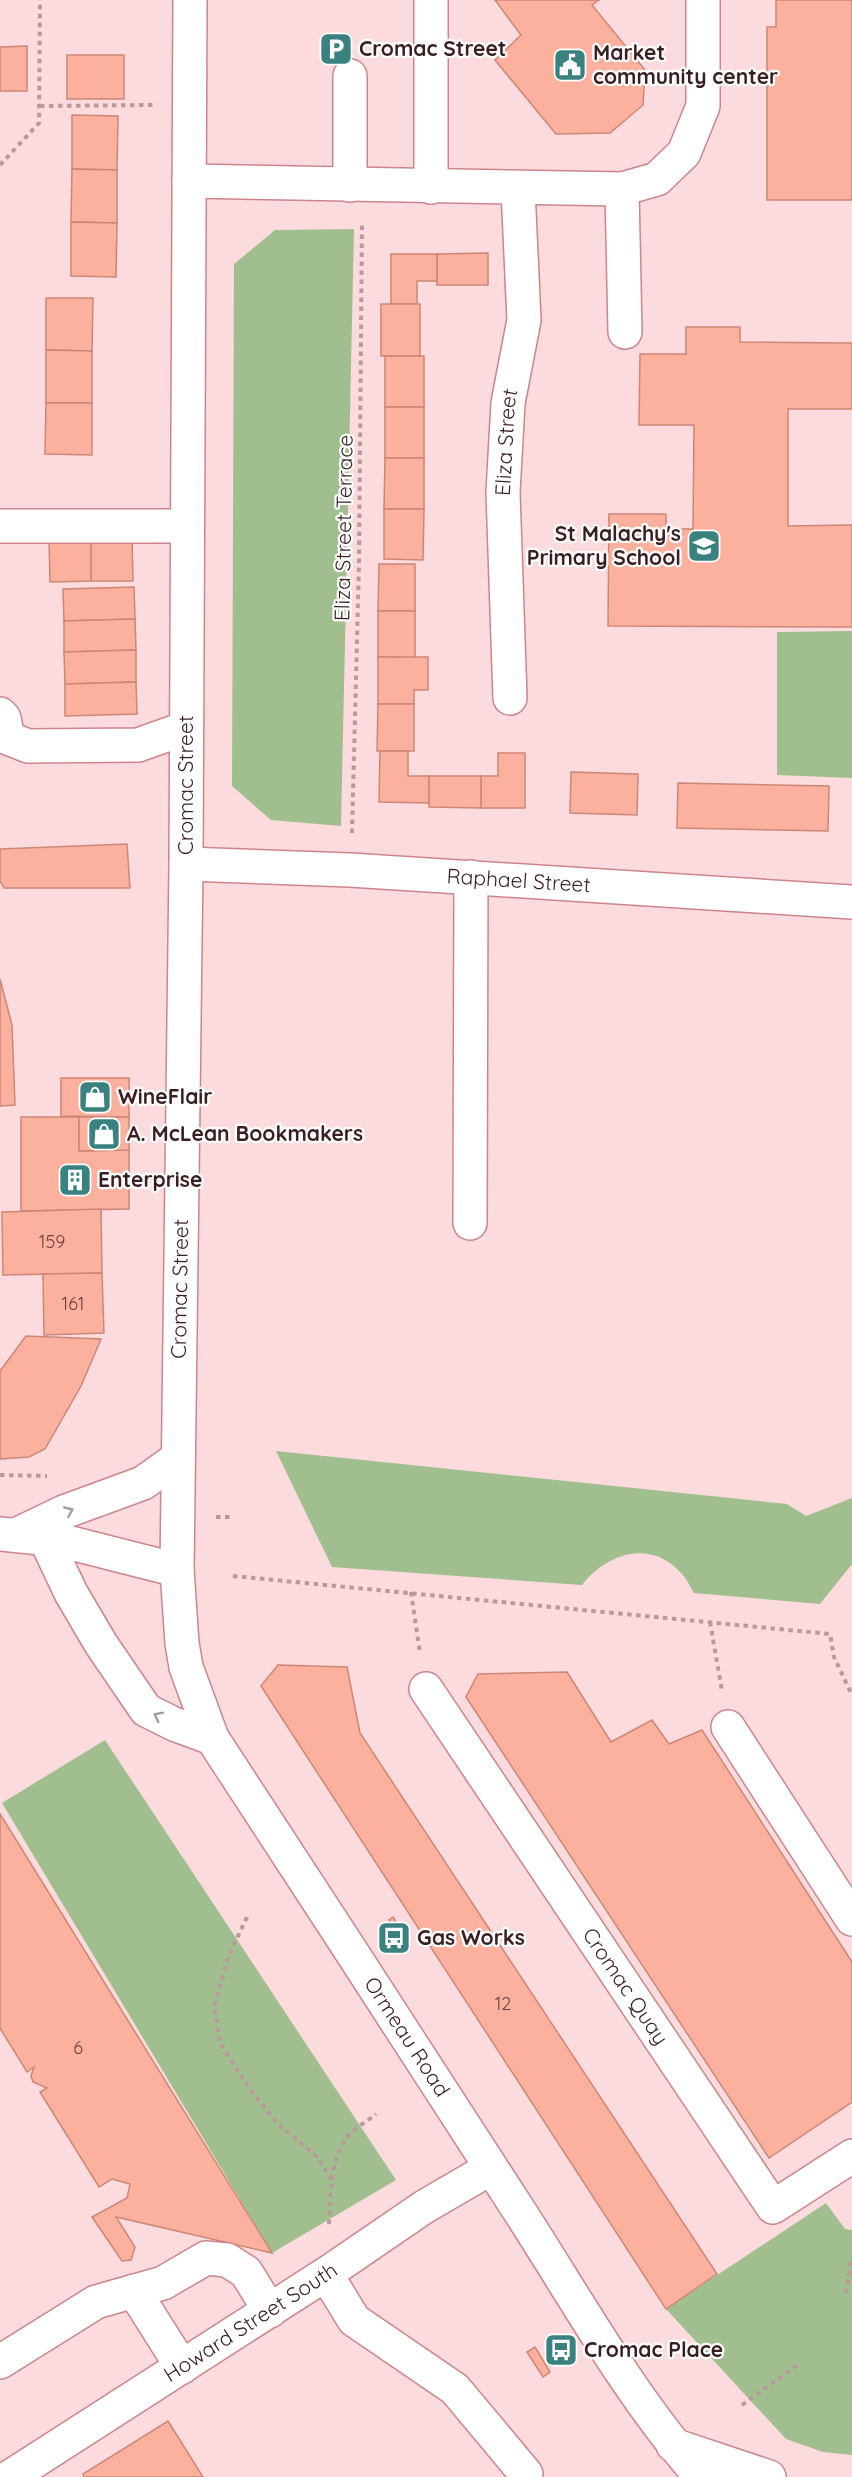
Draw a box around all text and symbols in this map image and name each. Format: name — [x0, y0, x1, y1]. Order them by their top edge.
parking icon: Cromac Street — [318, 31, 354, 67]
place label: Cromac Street — [359, 35, 506, 61]
place label: Market community center — [593, 39, 778, 89]
public building icon: Market community center — [552, 47, 588, 83]
street label: Eliza Street — [489, 386, 523, 496]
street label: Eliza Street Terrace — [328, 435, 358, 621]
place label: St Malachy's Primary School — [527, 520, 681, 570]
school or university icon: St Malachy's Primary School — [686, 528, 722, 564]
street label: Cromac Street — [172, 715, 198, 855]
street label: Raphael Street — [446, 862, 591, 897]
shop icon: WineFlair — [77, 1079, 113, 1115]
place label: WineFlair — [118, 1083, 212, 1109]
shop icon: A. McLean Bookmakers — [86, 1116, 122, 1152]
place label: A. McLean Bookmakers — [127, 1120, 363, 1146]
building icon: Enterprise — [57, 1162, 93, 1198]
place label: Enterprise — [98, 1166, 202, 1192]
street label: Cromac Street — [165, 1219, 193, 1359]
house number: 159 — [39, 1230, 65, 1253]
house number: 161 — [62, 1292, 84, 1315]
one-way arrow — [63, 1506, 74, 1518]
one-way arrow — [154, 1712, 164, 1723]
bus stop icon: Gas Works — [376, 1920, 412, 1956]
street label: Cromac Quay — [578, 1922, 675, 2049]
place label: Gas Works — [417, 1924, 525, 1950]
street label: Ormeau Road — [359, 1972, 456, 2101]
house number: 12 — [495, 1992, 511, 2015]
house number: 6 — [73, 2036, 83, 2059]
street label: Howard Street South — [158, 2256, 342, 2387]
bus stop icon: Cromac Place — [543, 2332, 579, 2368]
place label: Cromac Place — [584, 2336, 723, 2362]

